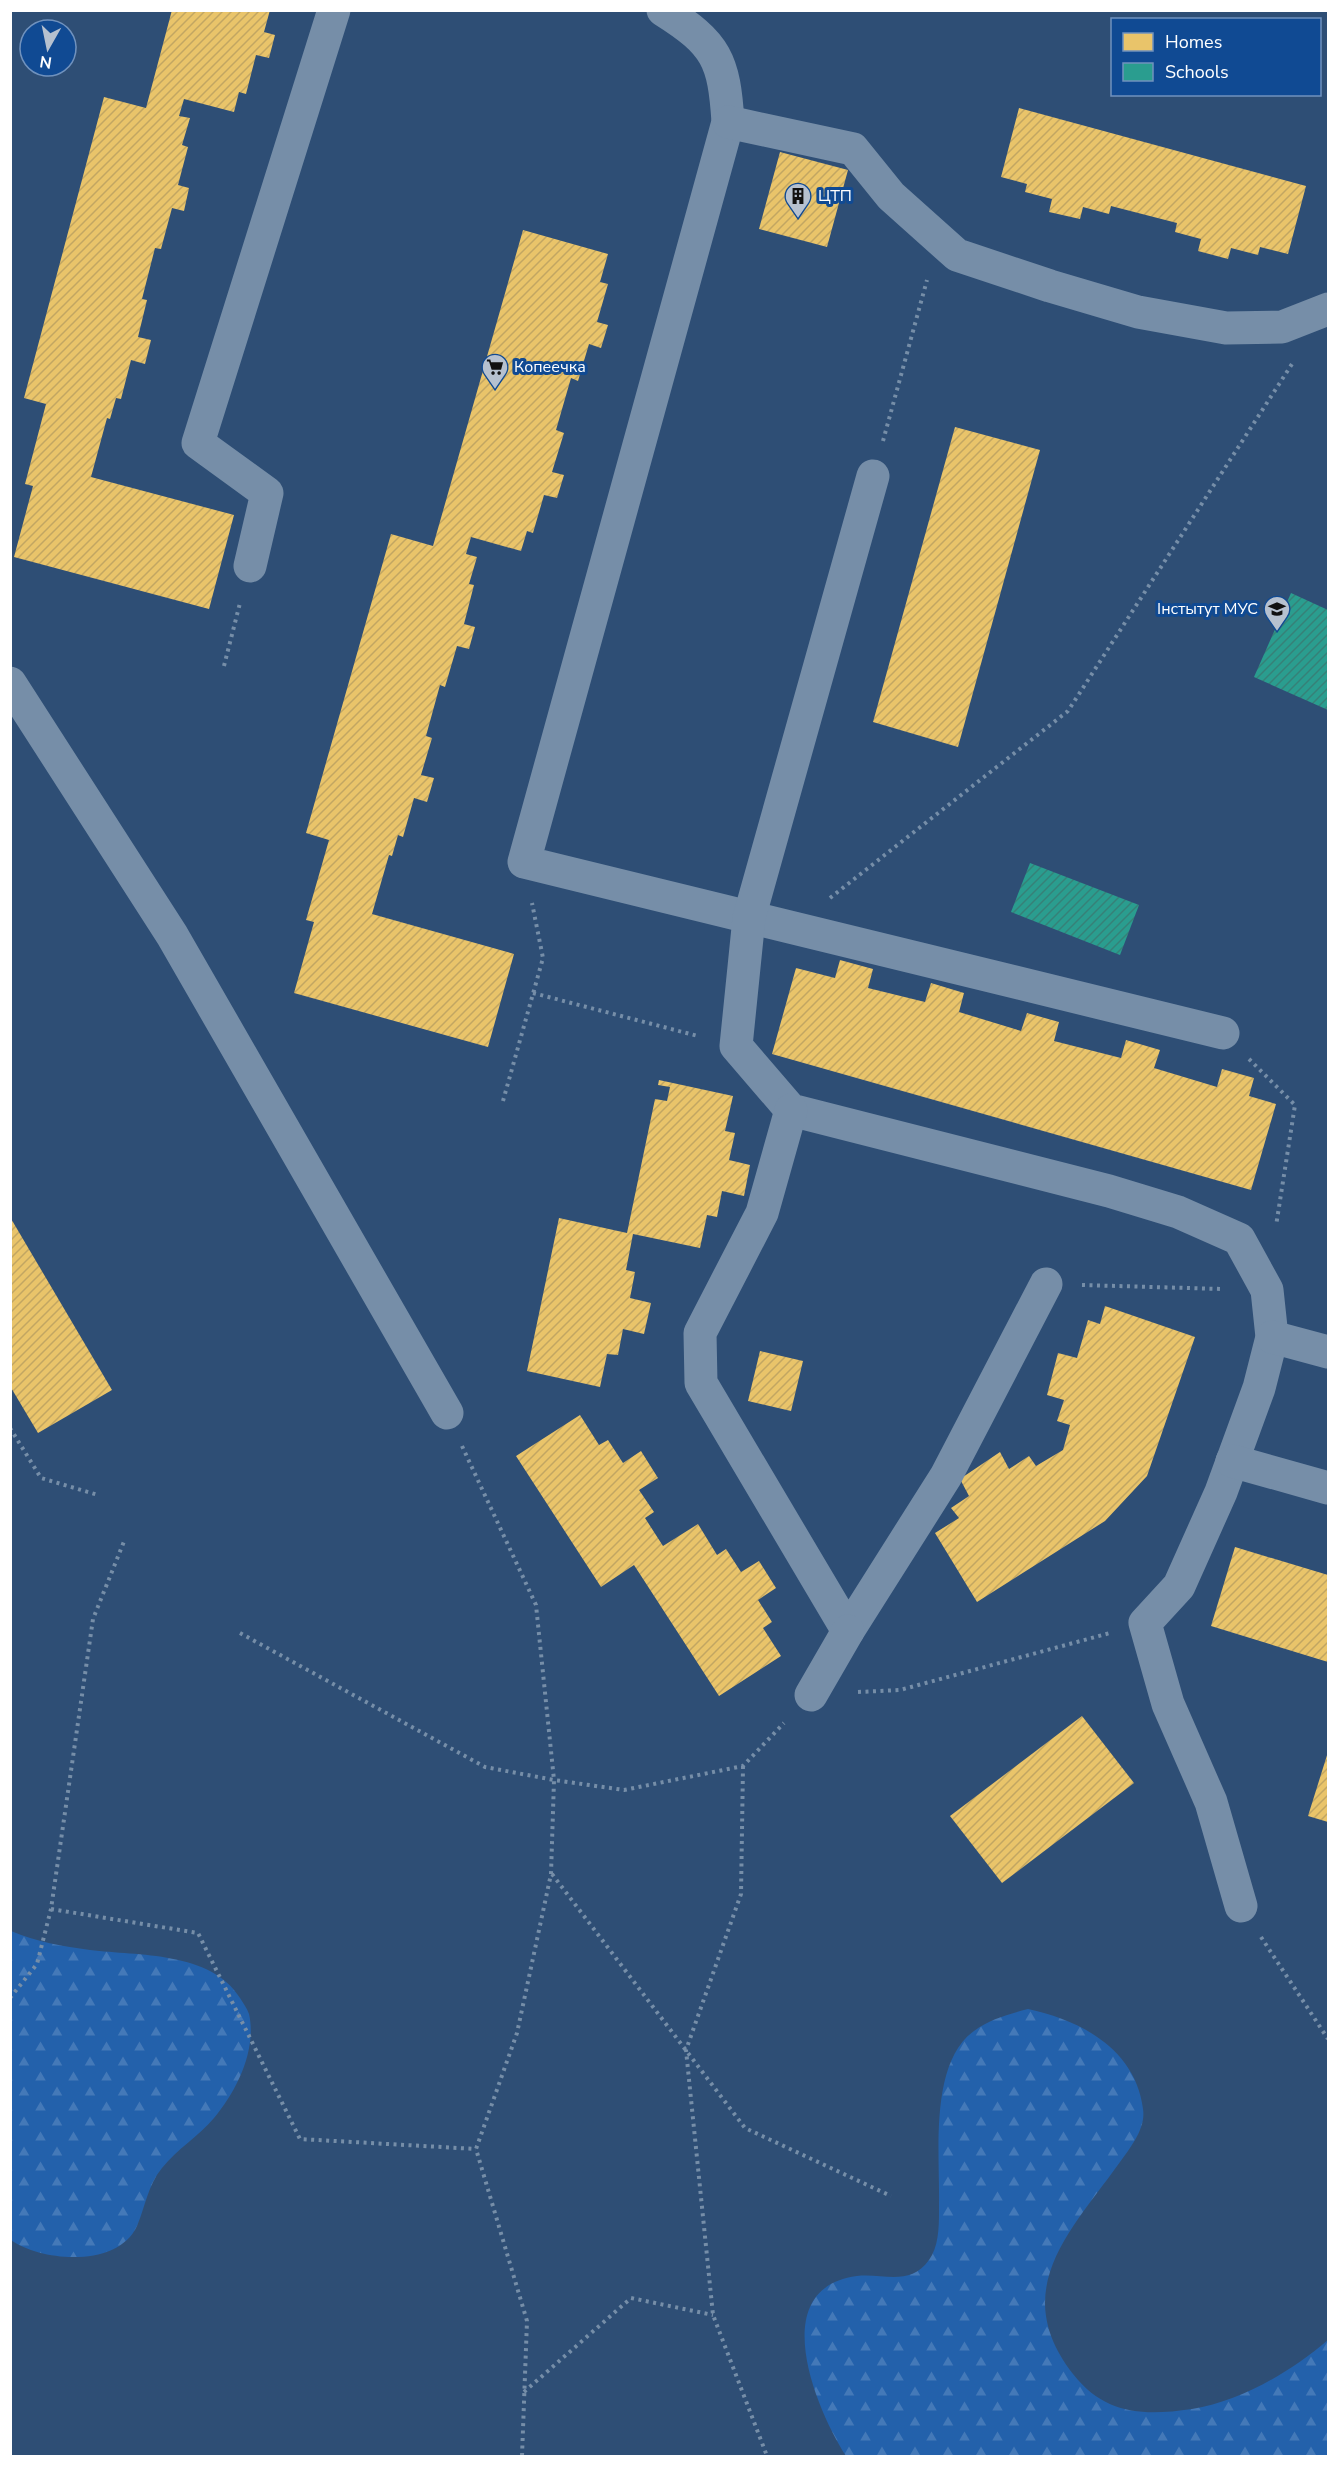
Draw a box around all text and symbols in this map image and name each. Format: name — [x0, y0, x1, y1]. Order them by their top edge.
north arrow — [18, 18, 78, 78]
legend — [1111, 18, 1321, 96]
text: Homes — [1165, 30, 1222, 54]
text: N — [38, 50, 53, 74]
text: Schools — [1165, 60, 1229, 84]
building icon: ЦТП — [783, 181, 813, 219]
place label: ЦТП — [818, 185, 852, 207]
supermarket icon: Копеечка — [480, 352, 510, 390]
place label: Копеечка — [514, 356, 586, 378]
school or university icon: Інстытут МУС — [1262, 594, 1292, 632]
place label: Інстытут МУС — [1157, 598, 1258, 620]

